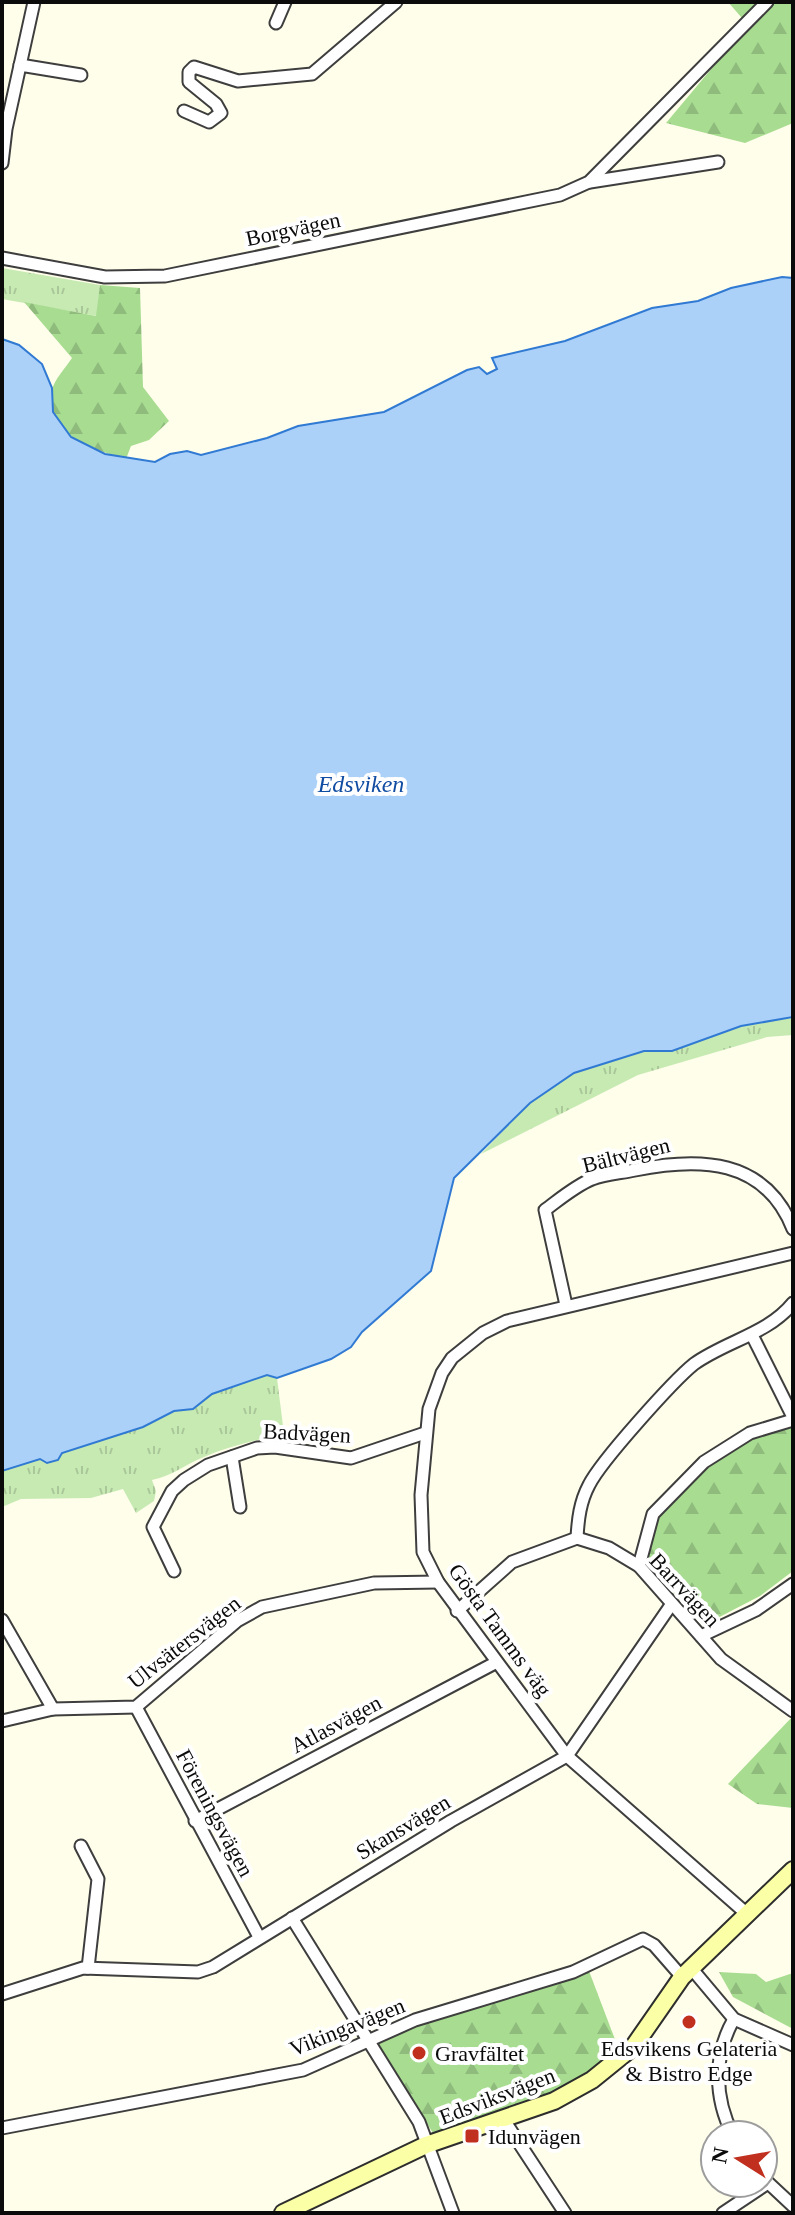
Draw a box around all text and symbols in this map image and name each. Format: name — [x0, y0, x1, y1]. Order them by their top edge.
street label: Borgvägen — [243, 207, 343, 251]
water label: Edsviken — [317, 771, 404, 797]
street label: Bältvägen — [580, 1132, 672, 1178]
street label: Badvägen — [262, 1418, 352, 1448]
street label: Barrvägen — [645, 1548, 725, 1632]
street label: Gösta Tamms väg — [443, 1559, 557, 1701]
street label: Ulvsätersvägen — [123, 1590, 245, 1694]
street label: Atlasvägen — [286, 1690, 386, 1758]
street label: Föreningsvägen — [171, 1745, 259, 1881]
street label: Skansvägen — [352, 1789, 454, 1865]
street label: Vikingavägen — [286, 1993, 408, 2061]
marker: Edsvikens Gelateria & Bistro Edge — [680, 2013, 698, 2031]
place label: Edsvikens Gelateria & Bistro Edge — [601, 2036, 778, 2086]
place label: Gravfältet — [435, 2041, 524, 2066]
marker: Gravfältet — [410, 2044, 428, 2062]
street label: Edsviksvägen — [435, 2062, 559, 2130]
north arrow — [699, 2119, 779, 2199]
place label: Idunvägen — [488, 2124, 581, 2149]
marker: Idunvägen — [463, 2127, 481, 2145]
text: N — [706, 2145, 734, 2165]

